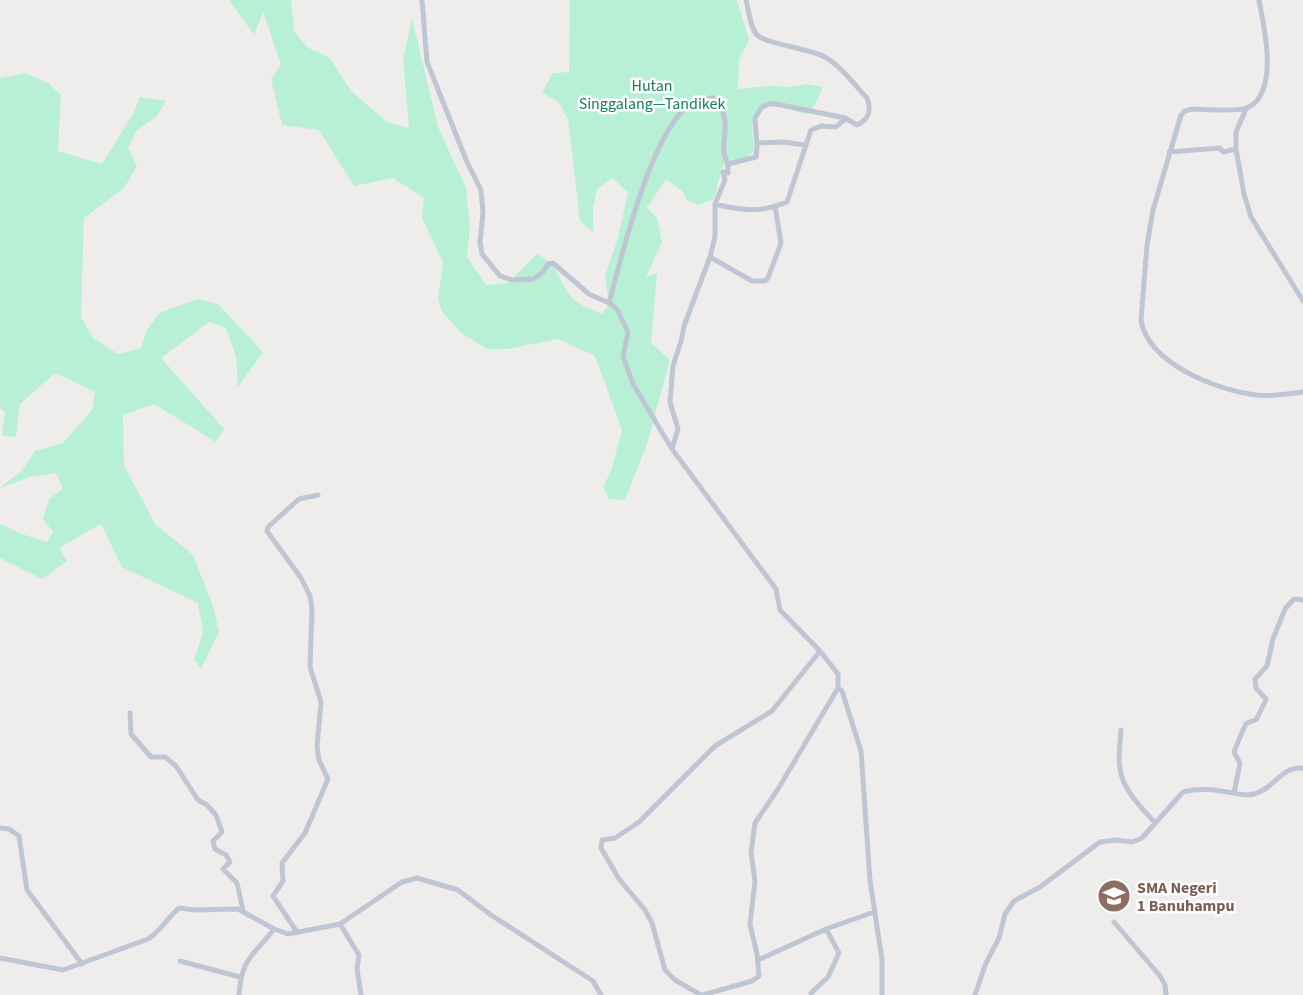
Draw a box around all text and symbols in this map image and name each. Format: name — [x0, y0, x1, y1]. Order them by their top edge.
park label: Hutan Singgalang—Tandikek — [579, 75, 725, 115]
place label: SMA Negeri 1 Banuhampu — [1137, 877, 1235, 917]
school or university icon: SMA Negeri 1 Banuhampu — [1096, 878, 1132, 914]

